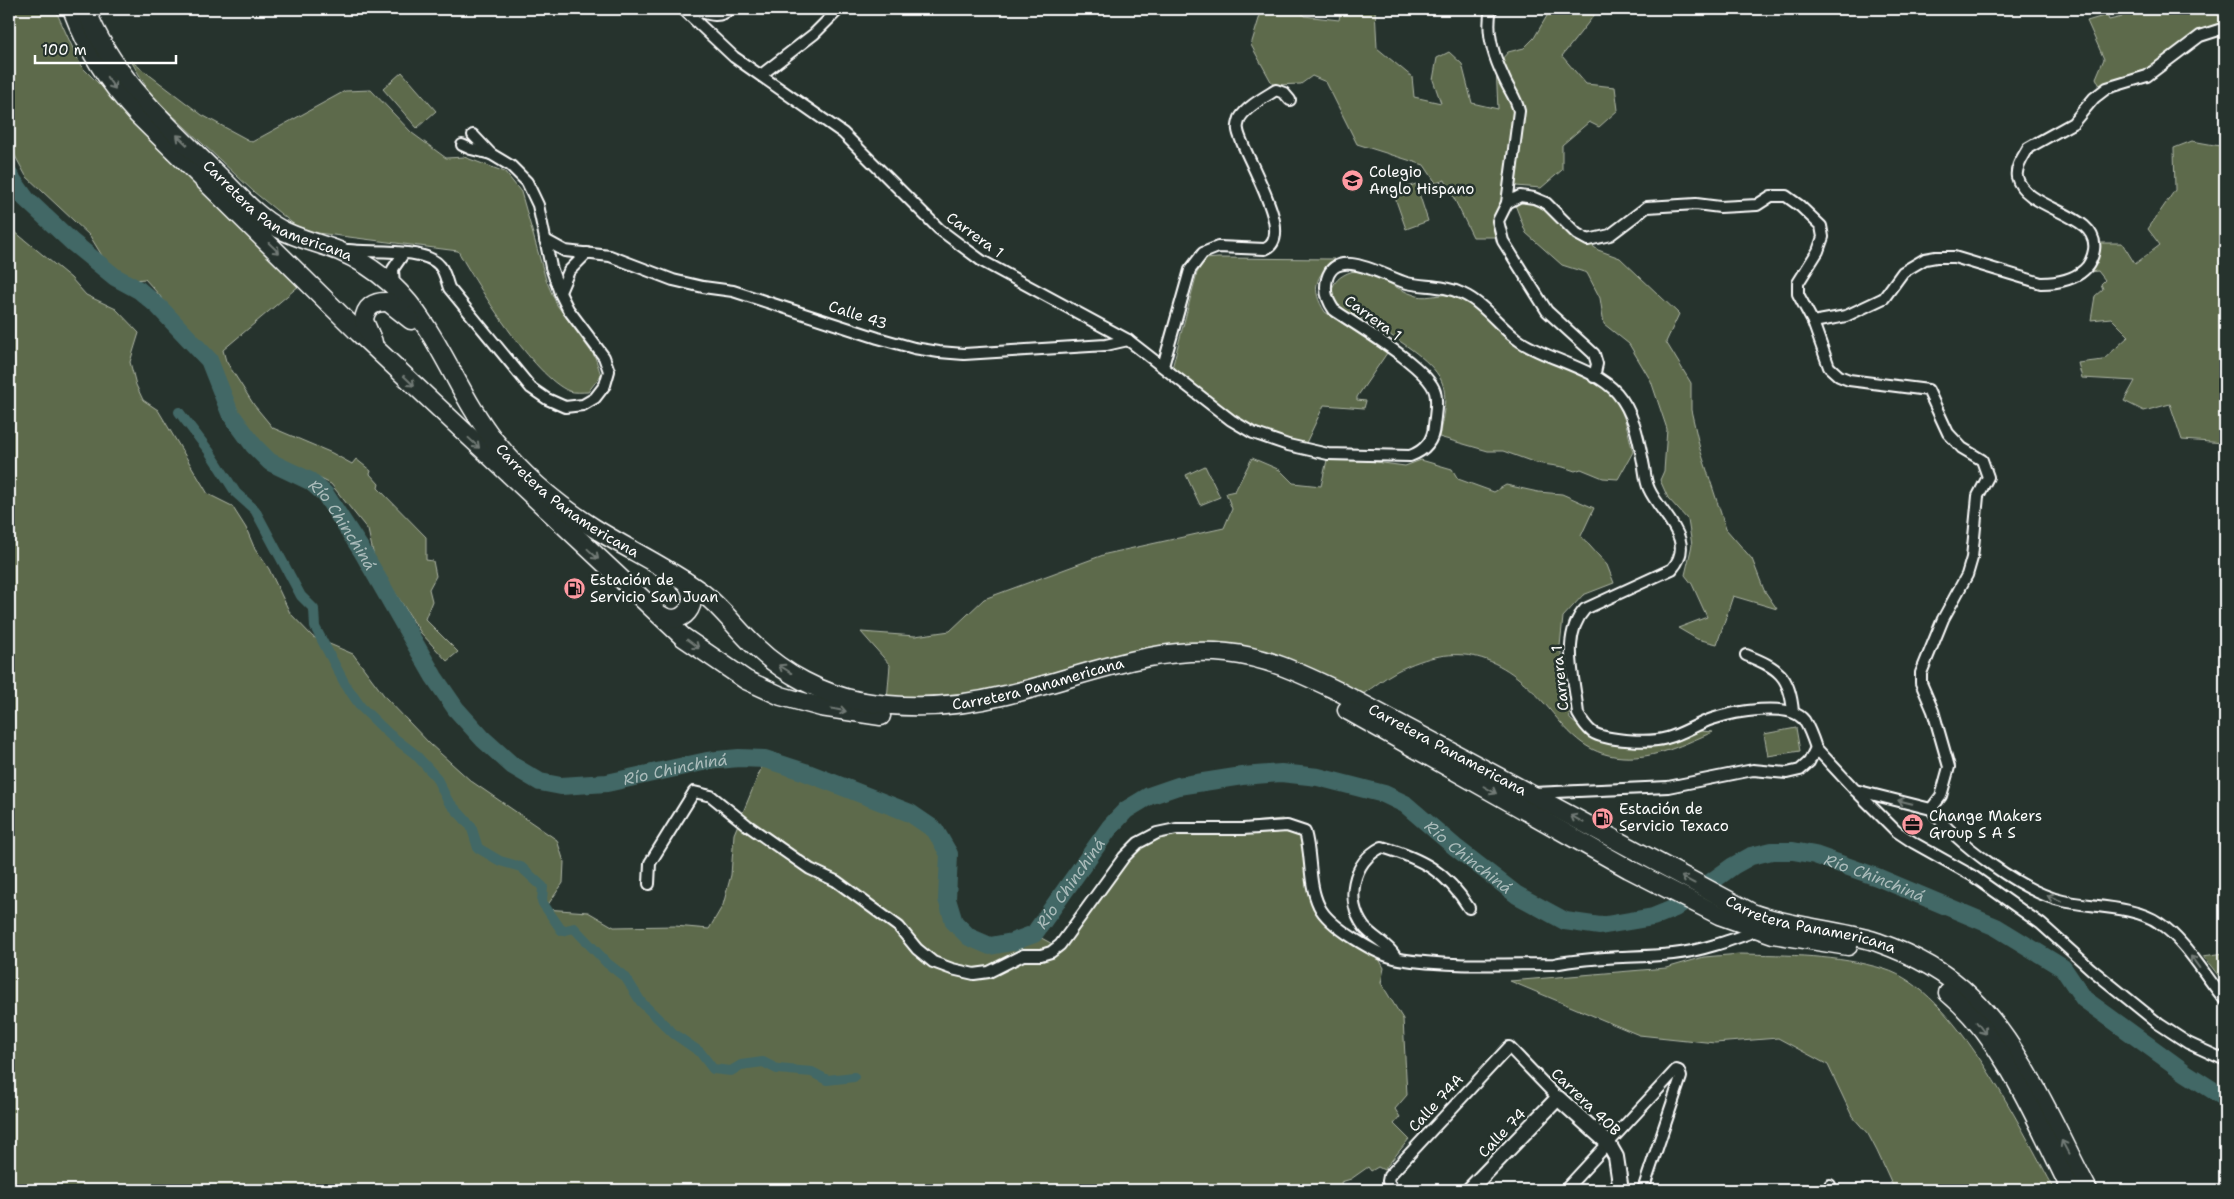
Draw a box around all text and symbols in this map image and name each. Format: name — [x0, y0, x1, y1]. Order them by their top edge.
scale bar — [35, 32, 176, 64]
text: 100 m — [42, 40, 87, 60]
one-way arrow — [106, 75, 116, 89]
one-way arrow — [176, 134, 189, 146]
street label: Carretera Panamericana — [199, 156, 357, 266]
place label: Colegio Anglo Hispano — [1369, 162, 1474, 199]
school or university icon: Colegio Anglo Hispano — [1341, 169, 1365, 193]
street label: Carrera 1 — [942, 208, 1008, 262]
one-way arrow — [268, 242, 280, 254]
street label: Carrera 1 — [1340, 291, 1406, 345]
street label: Calle 43 — [826, 296, 890, 334]
one-way arrow — [402, 375, 415, 387]
one-way arrow — [468, 437, 481, 449]
street label: Carretera Panamericana — [491, 439, 643, 562]
water label: Río Chinchiná — [304, 475, 381, 574]
one-way arrow — [586, 548, 599, 560]
place label: Estación de Servicio San Juan — [590, 570, 718, 607]
fuel station icon: Estación de Servicio San Juan — [562, 577, 586, 601]
one-way arrow — [686, 639, 699, 650]
street label: Carrera 1 — [1547, 644, 1573, 712]
street label: Carretera Panamericana — [951, 653, 1127, 714]
one-way arrow — [778, 664, 792, 674]
street label: Carretera Panamericana — [1365, 699, 1531, 801]
one-way arrow — [831, 706, 847, 716]
water label: Río Chinchiná — [621, 749, 729, 790]
one-way arrow — [1483, 785, 1498, 795]
one-way arrow — [1898, 797, 1914, 807]
place label: Estación de Servicio Texaco — [1619, 799, 1729, 836]
fuel station icon: Estación de Servicio Texaco — [1591, 806, 1615, 830]
place label: Change Makers Group S A S — [1929, 806, 2042, 843]
office icon: Change Makers Group S A S — [1901, 813, 1925, 837]
one-way arrow — [1570, 814, 1584, 824]
water label: Río Chinchiná — [1420, 816, 1517, 899]
water label: Río Chinchiná — [1031, 834, 1110, 933]
water label: Río Chinchiná — [1821, 849, 1928, 907]
one-way arrow — [1681, 875, 1696, 884]
street label: Carretera Panamericana — [1722, 891, 1899, 958]
one-way arrow — [2047, 892, 2062, 902]
one-way arrow — [2190, 955, 2200, 969]
one-way arrow — [1976, 1021, 1986, 1035]
street label: Carrera 40B — [1547, 1064, 1625, 1140]
street label: Calle 74A — [1404, 1070, 1468, 1136]
street label: Calle 74 — [1474, 1104, 1530, 1162]
one-way arrow — [2060, 1140, 2069, 1155]

